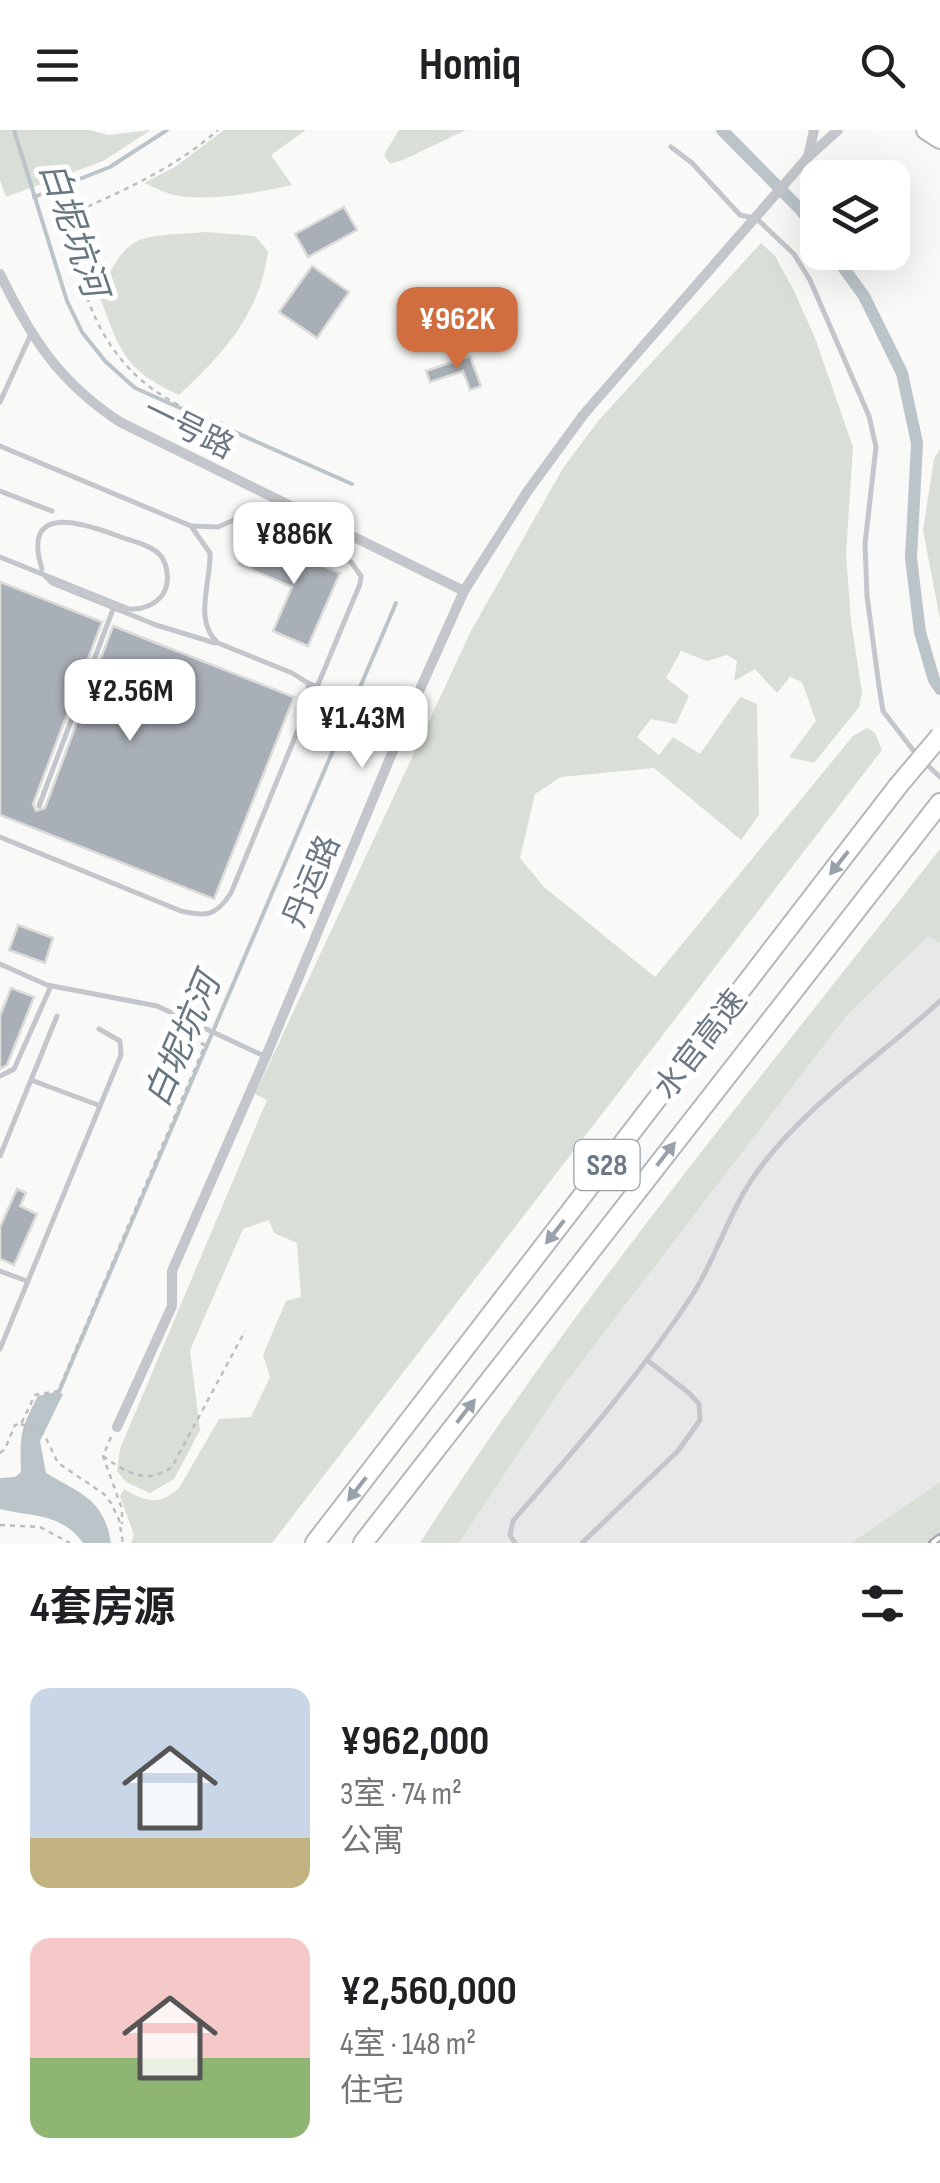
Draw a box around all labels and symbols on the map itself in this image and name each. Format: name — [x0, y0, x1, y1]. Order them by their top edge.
water label: 白坭坑河 — [29, 156, 118, 308]
pin: ¥962K — [387, 287, 527, 372]
street label: 一号路 — [137, 391, 240, 468]
pin: ¥886K — [224, 502, 364, 587]
pin: ¥2.56M — [49, 659, 211, 744]
pin: ¥1.43M — [281, 686, 443, 771]
street label: 丹运路 — [276, 830, 349, 933]
one-way arrow — [829, 850, 849, 876]
water label: 白坭坑河 — [136, 962, 233, 1113]
street label: 水官高速 — [646, 982, 756, 1107]
road number: S28 — [574, 1140, 640, 1190]
one-way arrow — [655, 1142, 676, 1168]
one-way arrow — [545, 1219, 566, 1245]
one-way arrow — [455, 1398, 476, 1424]
one-way arrow — [347, 1476, 367, 1502]

